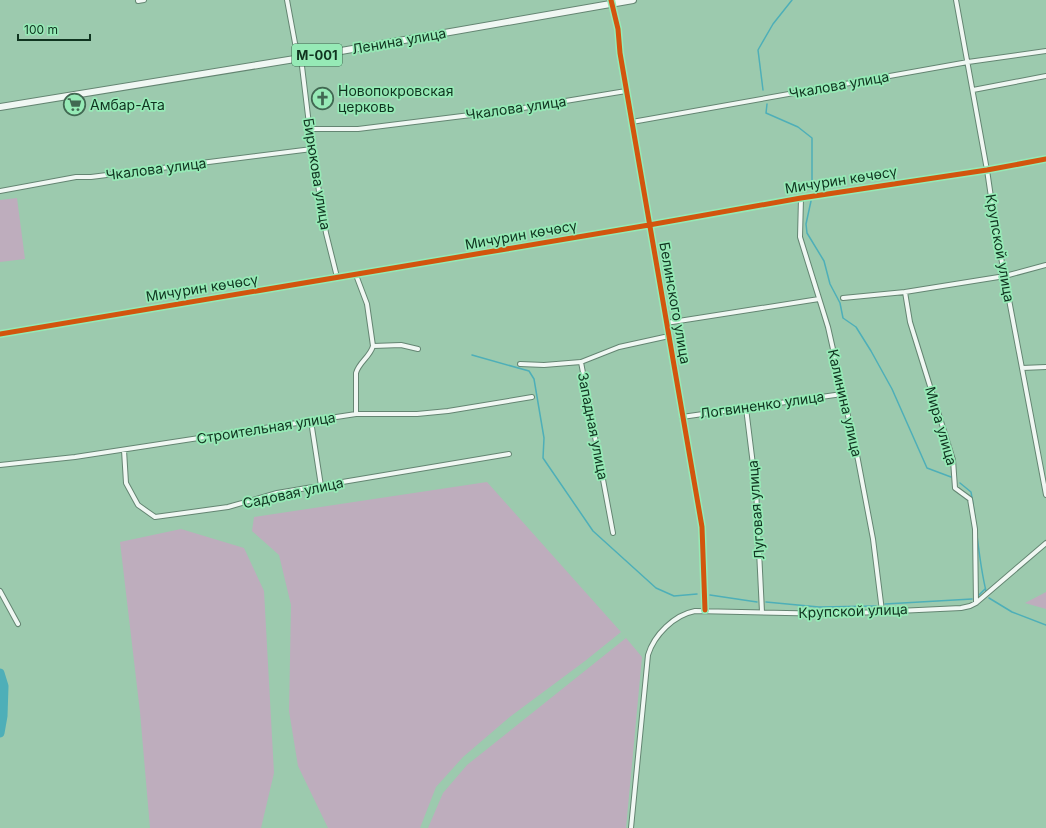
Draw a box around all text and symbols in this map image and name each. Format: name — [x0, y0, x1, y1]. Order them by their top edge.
scale bar — [18, 16, 90, 42]
text: 100 m — [24, 22, 58, 37]
street label: Ленина улица — [351, 24, 447, 57]
road number: М-001 — [292, 44, 342, 66]
street label: Чкалова улица — [788, 67, 890, 102]
place label: Новопокровская церковь — [338, 82, 453, 115]
church icon: Новопокровская церковь — [309, 86, 335, 112]
supermarket icon: Амбар-Ата — [61, 92, 87, 118]
street label: Чкалова улица — [465, 92, 567, 123]
place label: Амбар-Ата — [90, 96, 165, 113]
street label: Бирюкова улица — [300, 117, 335, 231]
street label: Чкалова улица — [105, 154, 207, 183]
street label: Мичурин көчөсү — [783, 162, 898, 197]
street label: Крупской улица — [983, 193, 1018, 303]
street label: Мичурин көчөсү — [463, 216, 578, 253]
street label: Белинского улица — [656, 241, 695, 365]
street label: Мичурин көчөсү — [144, 270, 259, 305]
street label: Калинина улица — [825, 347, 866, 458]
street label: Западная улица — [575, 371, 612, 481]
street label: Мира улица — [922, 384, 961, 467]
street label: Логвиненко улица — [699, 387, 825, 422]
street label: Строительная улица — [195, 408, 336, 447]
street label: Луговая улица — [744, 460, 767, 560]
street label: Садовая улица — [241, 474, 345, 511]
street label: Крупской улица — [798, 600, 908, 621]

